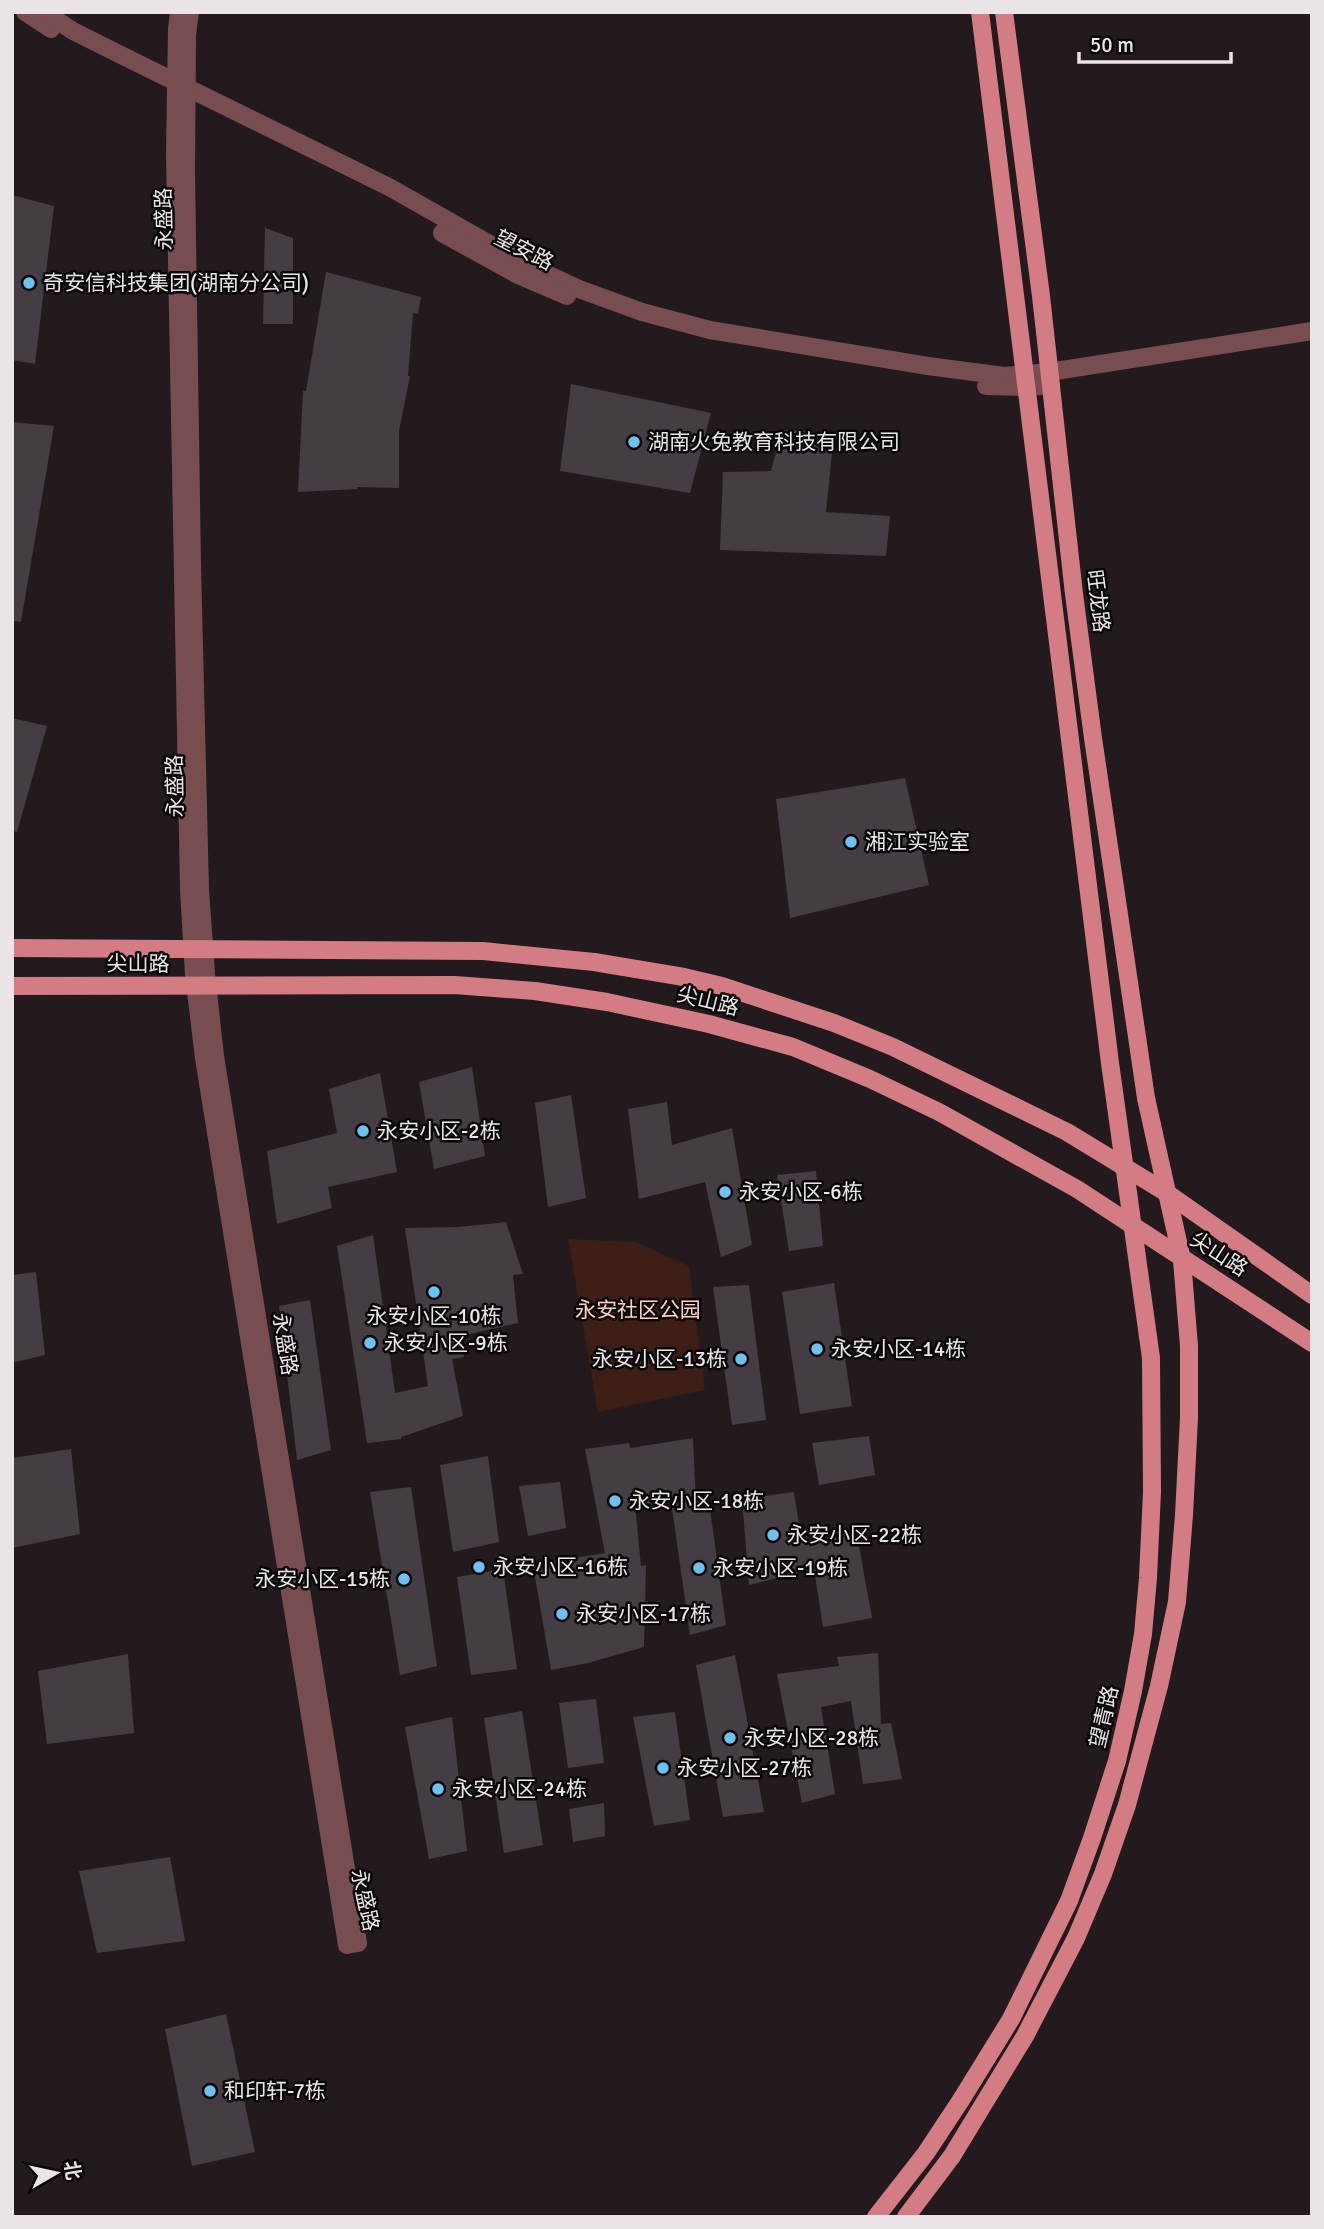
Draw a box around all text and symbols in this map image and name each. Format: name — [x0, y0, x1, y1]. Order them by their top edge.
scale bar — [1079, 21, 1231, 65]
text: 50 m — [1090, 32, 1134, 58]
street label: 永盛路 — [150, 187, 178, 251]
street label: 望安路 — [490, 224, 558, 276]
place label: 奇安信科技集团(湖南分公司) — [43, 270, 309, 296]
marker: 奇安信科技集团(湖南分公司) — [21, 275, 37, 291]
place label: 湖南火兔教育科技有限公司 — [648, 429, 900, 455]
marker: 湖南火兔教育科技有限公司 — [626, 434, 642, 450]
street label: 旺龙路 — [1081, 568, 1115, 634]
street label: 永盛路 — [161, 754, 189, 818]
place label: 湘江实验室 — [865, 829, 970, 855]
marker: 湘江实验室 — [843, 834, 859, 850]
street label: 尖山路 — [107, 951, 170, 977]
street label: 尖山路 — [674, 981, 742, 1021]
place label: 永安小区-2栋 — [377, 1118, 501, 1144]
marker: 永安小区-2栋 — [355, 1123, 371, 1139]
place label: 永安小区-6栋 — [739, 1179, 863, 1205]
marker: 永安小区-6栋 — [717, 1184, 733, 1200]
street label: 尖山路 — [1186, 1226, 1252, 1282]
marker: 永安小区-10栋 — [426, 1284, 442, 1300]
park label: 永安社区公园 — [575, 1297, 701, 1323]
place label: 永安小区-10栋 — [366, 1303, 502, 1329]
street label: 永盛路 — [267, 1311, 303, 1377]
place label: 永安小区-9栋 — [384, 1330, 508, 1356]
marker: 永安小区-9栋 — [362, 1335, 378, 1351]
place label: 永安小区-14栋 — [831, 1336, 966, 1362]
marker: 永安小区-14栋 — [809, 1341, 825, 1357]
place label: 永安小区-13栋 — [592, 1346, 727, 1372]
marker: 永安小区-13栋 — [733, 1351, 749, 1367]
place label: 永安小区-18栋 — [629, 1488, 764, 1514]
marker: 永安小区-18栋 — [607, 1493, 623, 1509]
place label: 永安小区-22栋 — [787, 1522, 922, 1548]
marker: 永安小区-22栋 — [765, 1527, 781, 1543]
place label: 永安小区-16栋 — [493, 1554, 628, 1580]
place label: 永安小区-19栋 — [713, 1555, 848, 1581]
marker: 永安小区-16栋 — [471, 1559, 487, 1575]
marker: 永安小区-19栋 — [691, 1560, 707, 1576]
place label: 永安小区-15栋 — [255, 1566, 390, 1592]
marker: 永安小区-15栋 — [396, 1571, 412, 1587]
place label: 永安小区-17栋 — [576, 1601, 711, 1627]
marker: 永安小区-17栋 — [554, 1606, 570, 1622]
street label: 望青路 — [1084, 1683, 1124, 1751]
place label: 永安小区-28栋 — [744, 1725, 879, 1751]
marker: 永安小区-28栋 — [722, 1730, 738, 1746]
place label: 永安小区-27栋 — [677, 1755, 812, 1781]
marker: 永安小区-27栋 — [655, 1760, 671, 1776]
place label: 永安小区-24栋 — [452, 1776, 587, 1802]
marker: 永安小区-24栋 — [430, 1781, 446, 1797]
street label: 永盛路 — [346, 1866, 384, 1934]
place label: 和印轩-7栋 — [224, 2078, 326, 2104]
marker: 和印轩-7栋 — [202, 2083, 218, 2099]
north arrow — [21, 2138, 91, 2208]
text: 北 — [58, 2159, 85, 2182]

